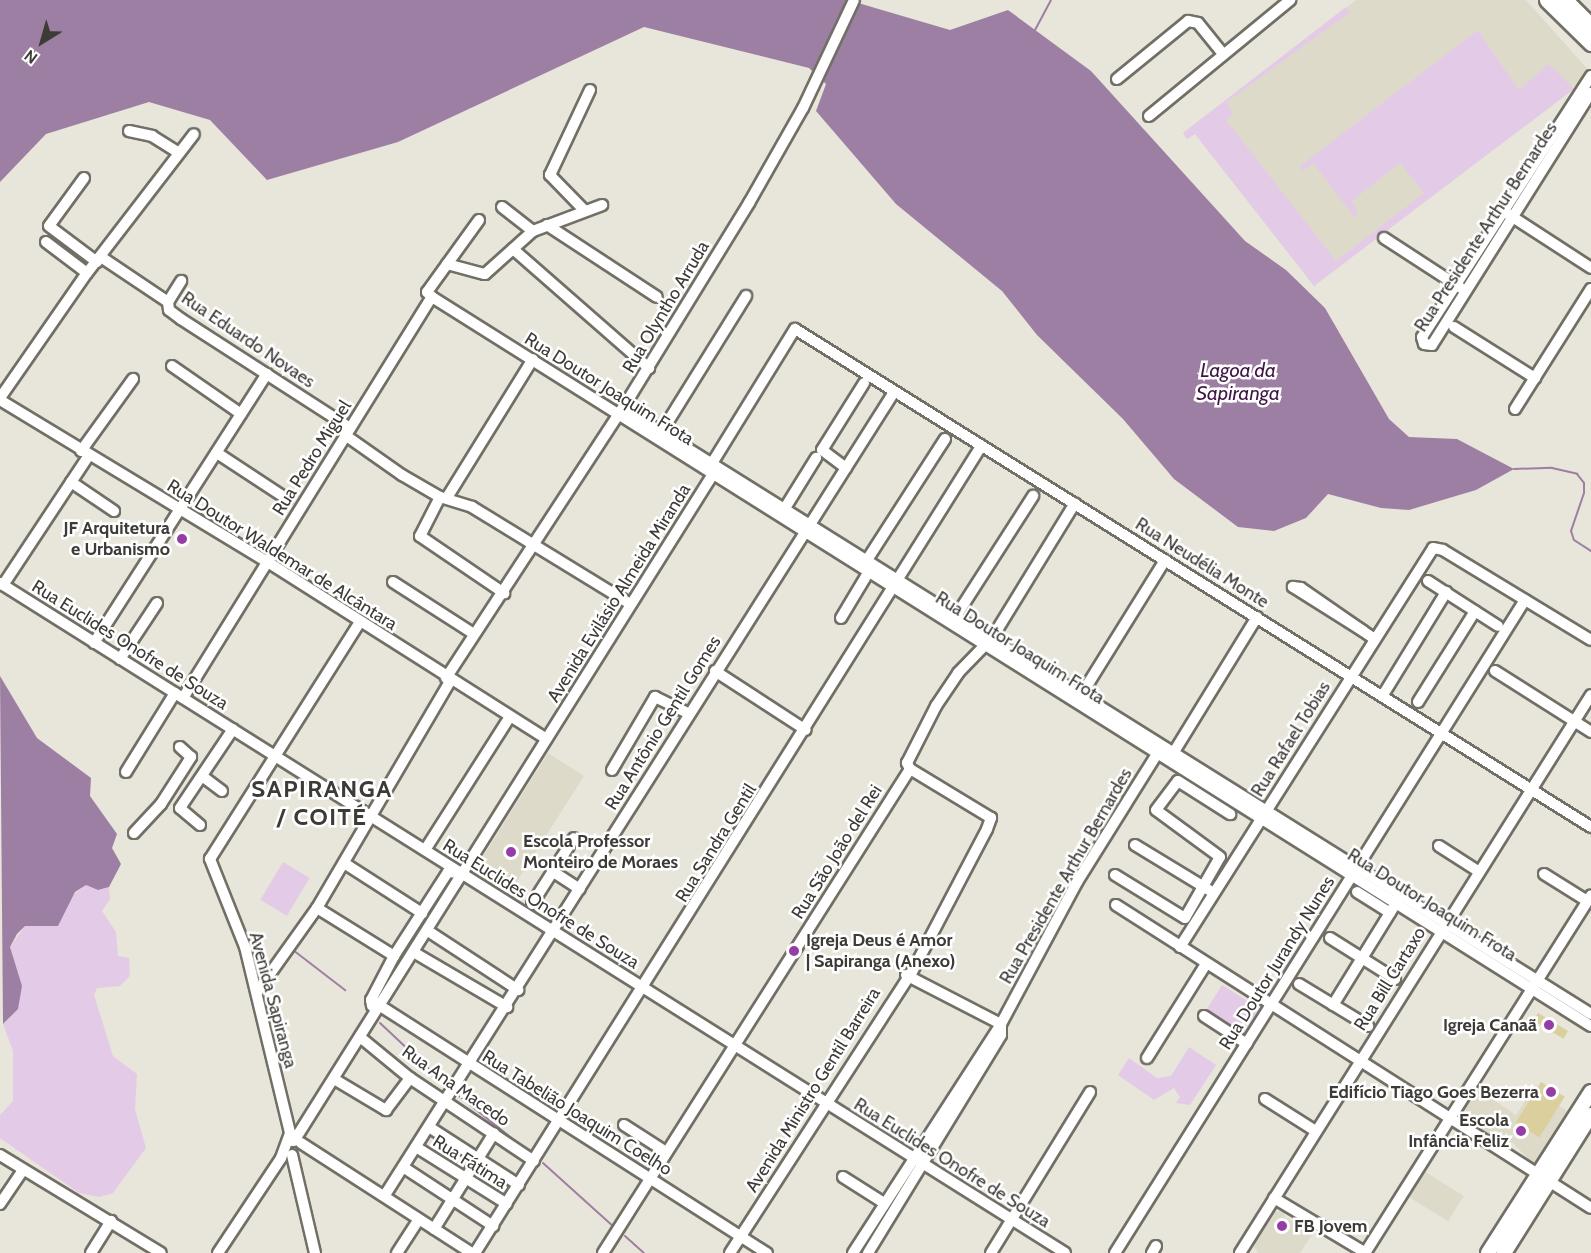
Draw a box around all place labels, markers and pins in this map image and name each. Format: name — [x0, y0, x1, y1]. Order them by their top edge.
place label: JF Arquitetura e Urbanismo — [63, 518, 170, 560]
marker: JF Arquitetura e Urbanismo — [175, 532, 189, 546]
place label: Escola Professor Monteiro de Moraes — [523, 831, 678, 874]
marker: Escola Professor Monteiro de Moraes — [504, 845, 518, 859]
place label: Igreja Deus é Amor | Sapiranga (Anexo) — [806, 930, 955, 972]
marker: Igreja Deus é Amor | Sapiranga (Anexo) — [787, 944, 801, 958]
place label: Igreja Canaã — [1443, 1014, 1537, 1036]
marker: Igreja Canaã — [1542, 1018, 1556, 1032]
place label: Edifício Tiago Goes Bezerra — [1329, 1081, 1539, 1103]
marker: Edifício Tiago Goes Bezerra — [1544, 1085, 1558, 1099]
place label: Escola Infância Feliz — [1408, 1110, 1509, 1152]
marker: Escola Infância Feliz — [1514, 1124, 1528, 1138]
place label: FB Jovem — [1294, 1215, 1367, 1237]
marker: FB Jovem — [1275, 1219, 1289, 1233]

